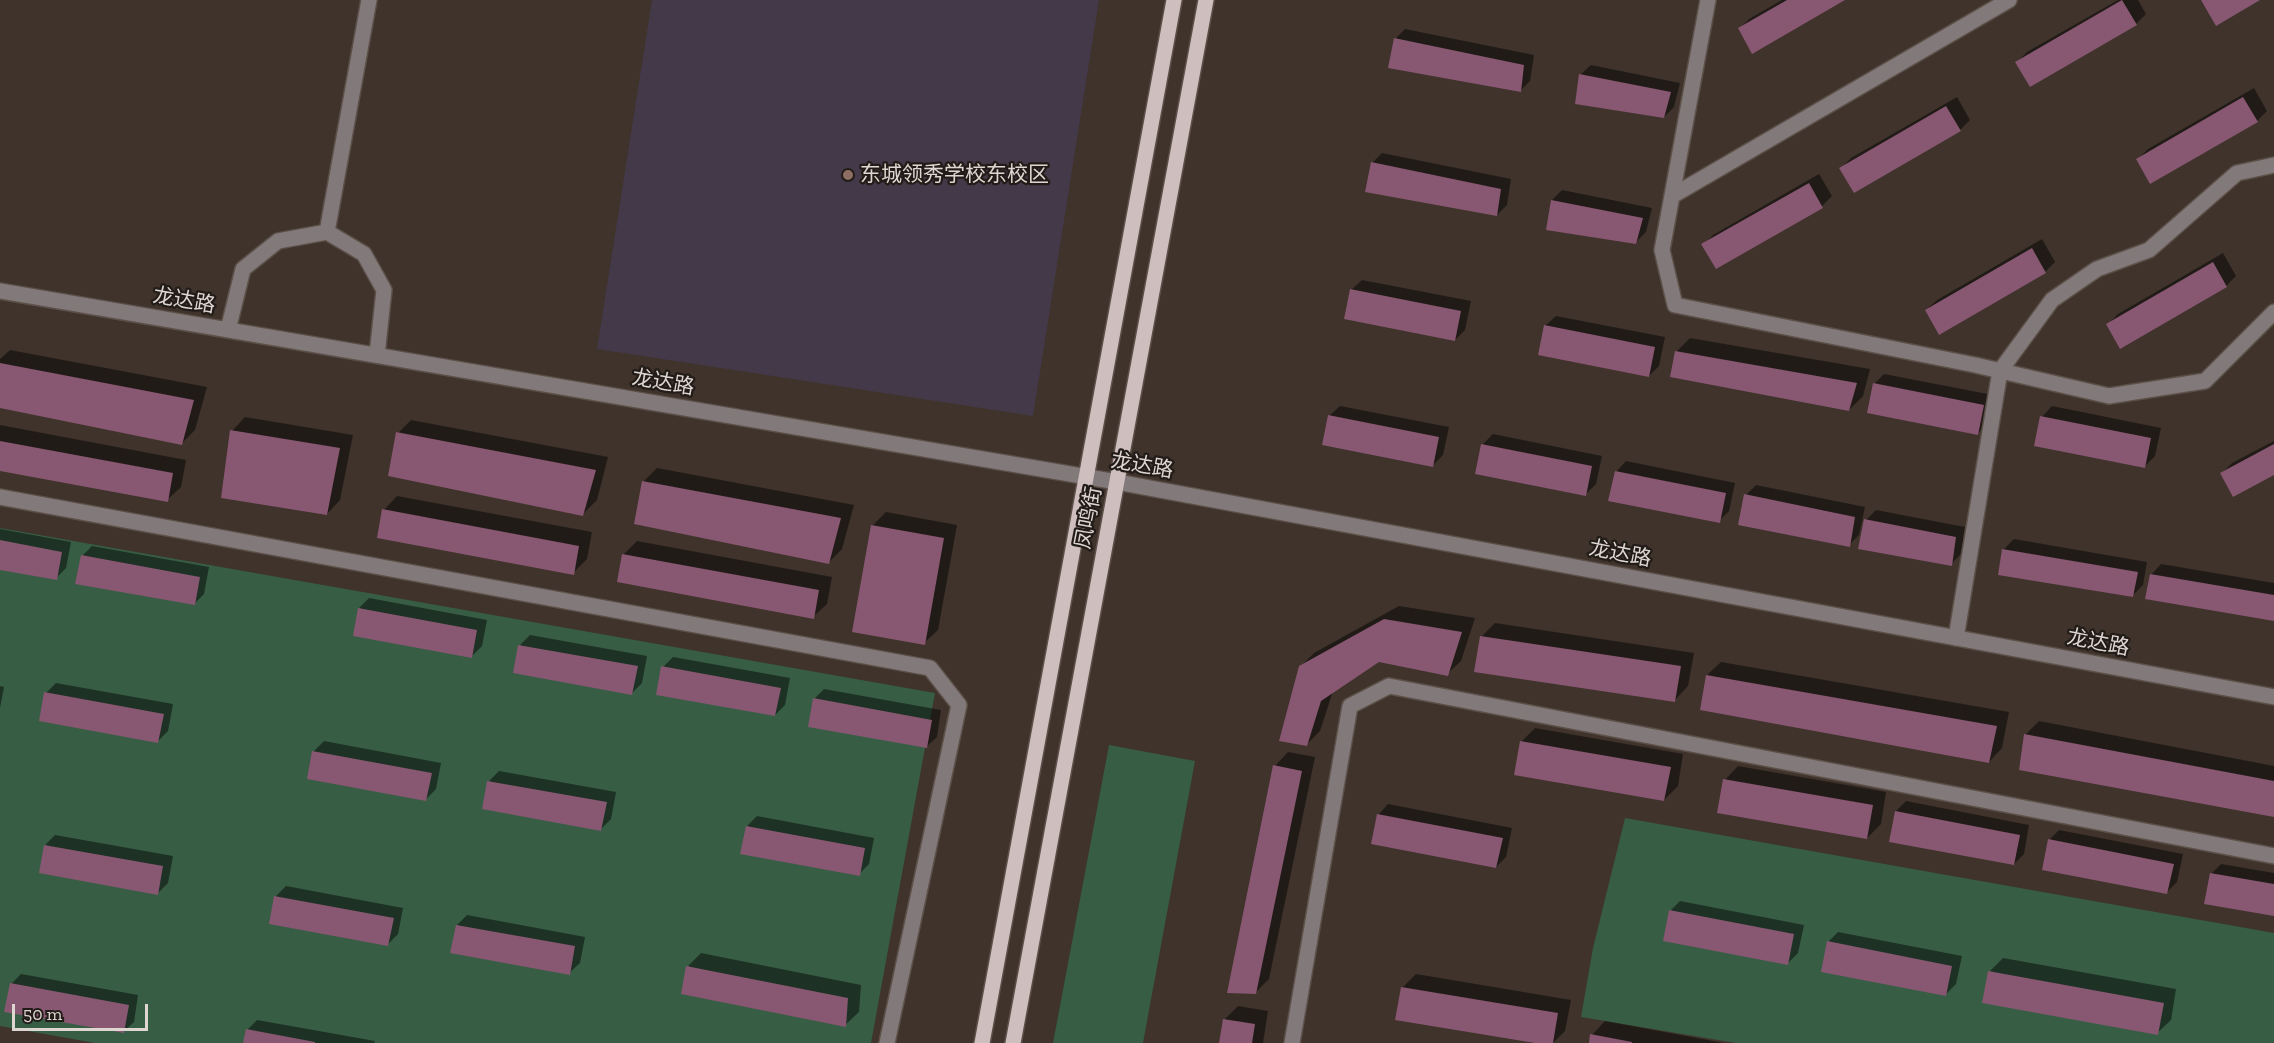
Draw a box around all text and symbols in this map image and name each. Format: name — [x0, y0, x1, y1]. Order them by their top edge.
place label: 东城领秀学校东校区 — [860, 162, 1049, 188]
marker: 东城领秀学校东校区 — [841, 168, 855, 182]
street label: 龙达路 — [151, 283, 217, 319]
street label: 龙达路 — [630, 365, 696, 401]
street label: 龙达路 — [1109, 448, 1175, 484]
street label: 凤鸣街 — [1071, 485, 1107, 551]
street label: 龙达路 — [1587, 536, 1653, 572]
street label: 龙达路 — [2065, 625, 2131, 661]
scale bar — [15, 992, 152, 1030]
text: 50 m — [23, 1003, 62, 1025]

